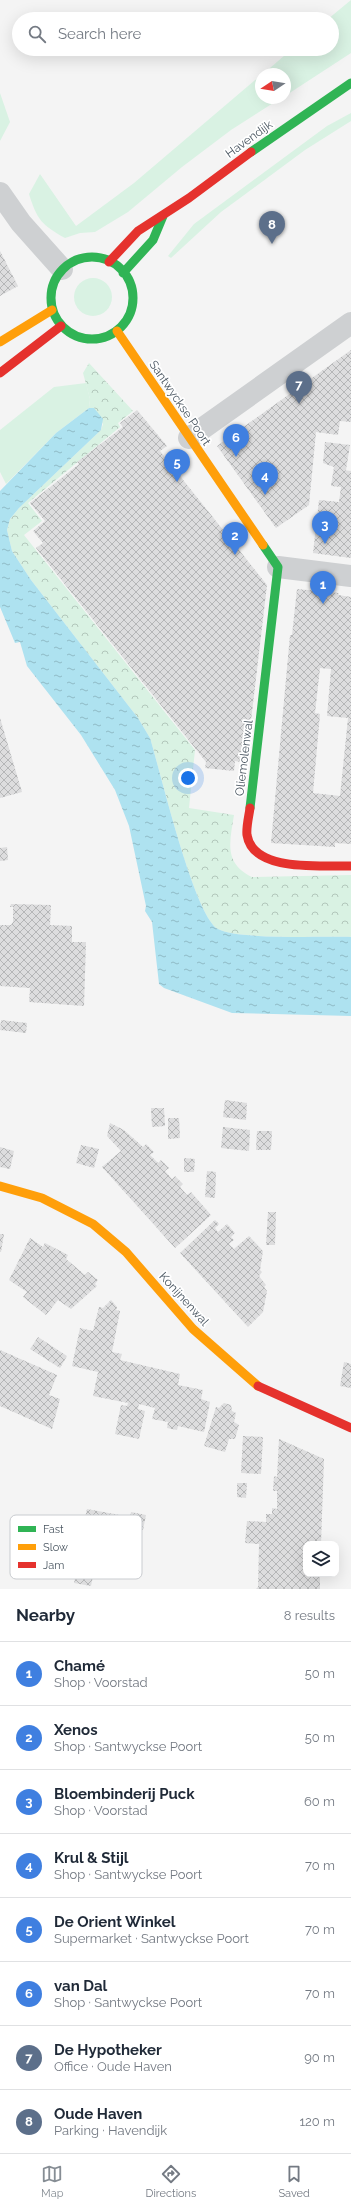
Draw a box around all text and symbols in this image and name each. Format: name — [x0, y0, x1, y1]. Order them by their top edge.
search box — [12, 12, 339, 56]
icon: search — [26, 23, 48, 45]
text: Search here — [58, 25, 141, 43]
north arrow — [255, 68, 291, 104]
street label: Havendijk — [223, 117, 276, 161]
pin: 8 — [259, 211, 285, 244]
street label: Santwyckse Poort — [146, 358, 214, 448]
pin: 7 — [286, 371, 312, 404]
pin: 6 — [223, 424, 249, 457]
pin: 5 — [164, 449, 190, 482]
pin: 4 — [252, 462, 278, 495]
pin: 3 — [312, 511, 338, 544]
pin: 2 — [222, 522, 248, 555]
pin: 1 — [310, 571, 336, 604]
street label: Oliemolenwal — [232, 718, 256, 797]
your location — [178, 768, 198, 788]
street label: Konijnenwal — [156, 1269, 212, 1329]
legend — [10, 1515, 142, 1579]
text: Fast — [43, 1523, 64, 1536]
text: Slow — [43, 1541, 68, 1554]
map controls — [303, 1541, 339, 1577]
button: layers — [303, 1541, 339, 1577]
text: Jam — [43, 1559, 64, 1572]
text: Nearby — [16, 1605, 75, 1625]
text: 8 results — [284, 1608, 335, 1623]
text: Chamé — [54, 1657, 105, 1675]
text: 1 — [26, 1666, 32, 1681]
text: 50 m — [305, 1666, 335, 1681]
text: Shop · Voorstad — [54, 1675, 148, 1690]
text: Xenos — [54, 1721, 98, 1739]
text: 2 — [25, 1730, 33, 1745]
text: 50 m — [305, 1730, 335, 1745]
text: Shop · Santwyckse Poort — [54, 1739, 202, 1754]
text: Bloembinderij Puck — [54, 1785, 195, 1803]
text: 3 — [25, 1794, 33, 1809]
text: 60 m — [304, 1794, 335, 1809]
text: Shop · Voorstad — [54, 1803, 148, 1818]
text: Krul & Stijl — [54, 1849, 129, 1867]
text: 4 — [25, 1858, 33, 1873]
text: 70 m — [305, 1858, 335, 1873]
text: Shop · Santwyckse Poort — [54, 1867, 202, 1882]
text: De Orient Winkel — [54, 1913, 175, 1931]
text: 5 — [25, 1922, 33, 1937]
text: 70 m — [305, 1922, 335, 1937]
text: Supermarket · Santwyckse Poort — [54, 1931, 249, 1946]
text: van Dal — [54, 1977, 107, 1995]
text: 6 — [25, 1986, 33, 2001]
text: 70 m — [305, 1986, 335, 2001]
text: Shop · Santwyckse Poort — [54, 1995, 202, 2010]
text: De Hypotheker — [54, 2041, 162, 2059]
text: 7 — [25, 2050, 33, 2065]
text: 90 m — [304, 2050, 335, 2065]
text: Office · Oude Haven — [54, 2059, 172, 2074]
text: Oude Haven — [54, 2105, 142, 2123]
text: 8 — [25, 2114, 33, 2129]
text: 120 m — [299, 2114, 335, 2129]
text: Parking · Havendijk — [54, 2123, 167, 2138]
tab: Map — [41, 2163, 63, 2200]
tab: Directions — [146, 2163, 196, 2200]
tab: Saved — [278, 2163, 310, 2200]

